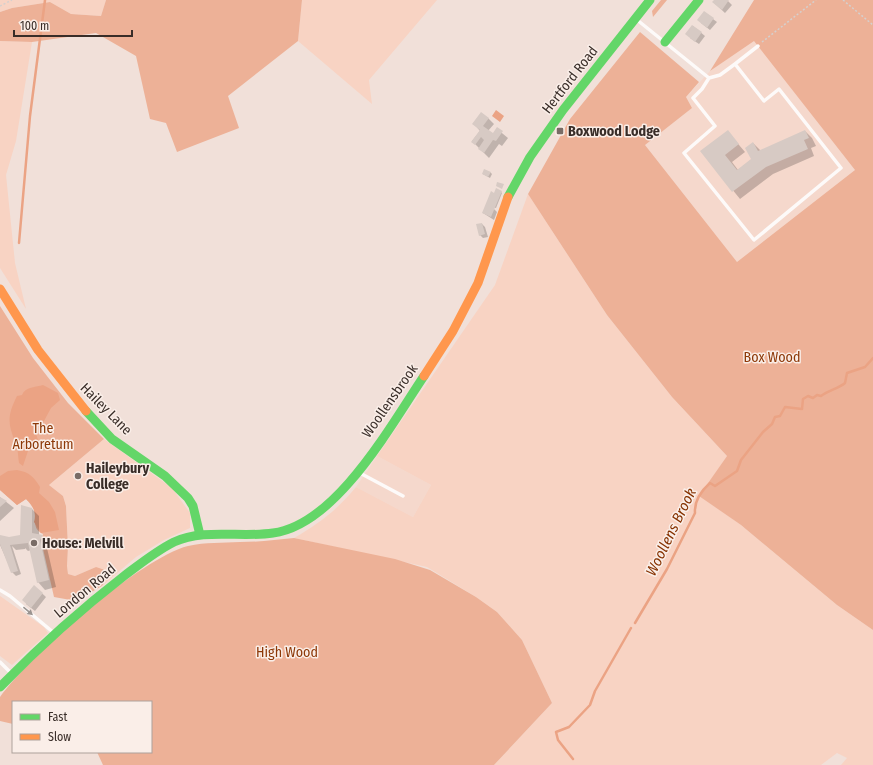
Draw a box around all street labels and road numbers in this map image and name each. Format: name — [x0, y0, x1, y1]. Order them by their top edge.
street label: Hertford Road — [538, 43, 602, 117]
street label: Woollensbrook — [358, 361, 422, 441]
street label: Hailey Lane — [77, 380, 135, 438]
street label: London Road — [51, 560, 119, 622]

